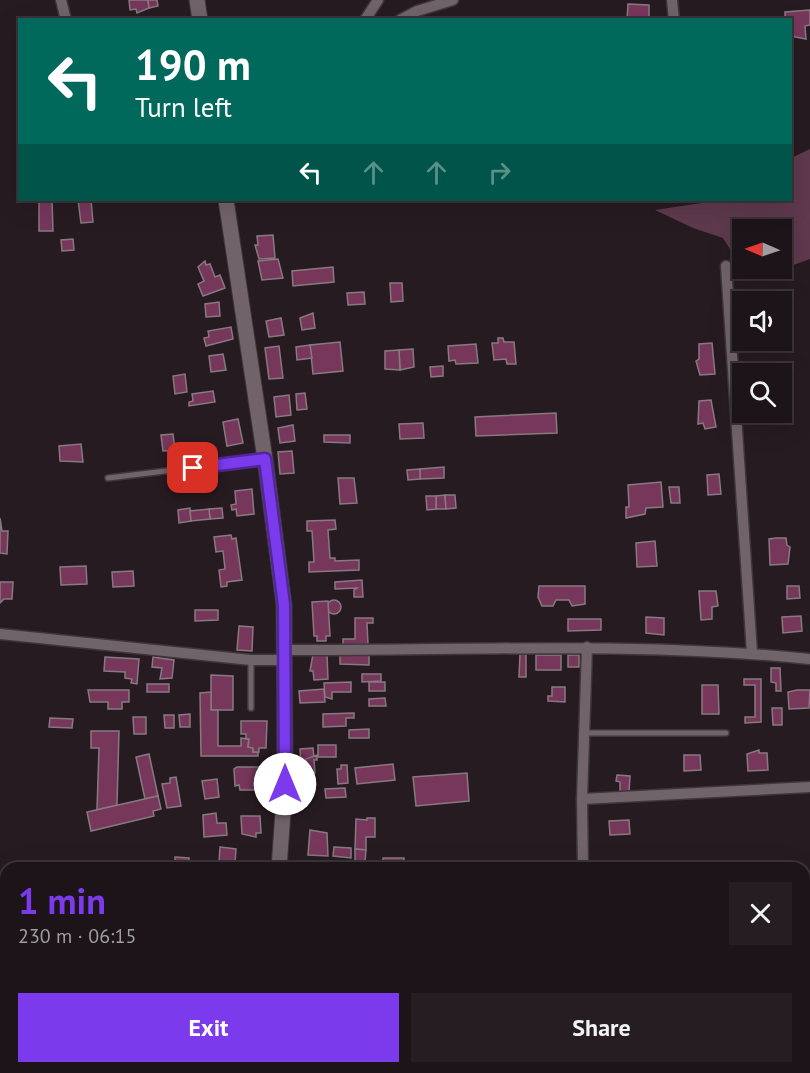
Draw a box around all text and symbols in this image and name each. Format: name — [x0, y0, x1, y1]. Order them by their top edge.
text: 190 m — [135, 37, 251, 92]
icon: left — [36, 42, 114, 120]
text: Turn left — [135, 90, 232, 124]
icon: left — [294, 156, 327, 189]
icon: ahead — [357, 156, 390, 189]
icon: ahead — [420, 156, 453, 189]
icon: right — [483, 156, 516, 189]
north arrow — [732, 219, 792, 279]
map controls — [732, 219, 792, 423]
button: sound — [732, 291, 792, 351]
button: search — [732, 363, 792, 423]
pin — [167, 442, 218, 493]
icon: arrive — [176, 451, 209, 484]
position arrow — [253, 752, 317, 816]
text: 1 min — [18, 877, 106, 924]
button: close — [729, 882, 792, 945]
text: 230 m · 06:15 — [18, 923, 136, 949]
button: Exit — [18, 993, 399, 1062]
button: Share — [411, 993, 792, 1062]

